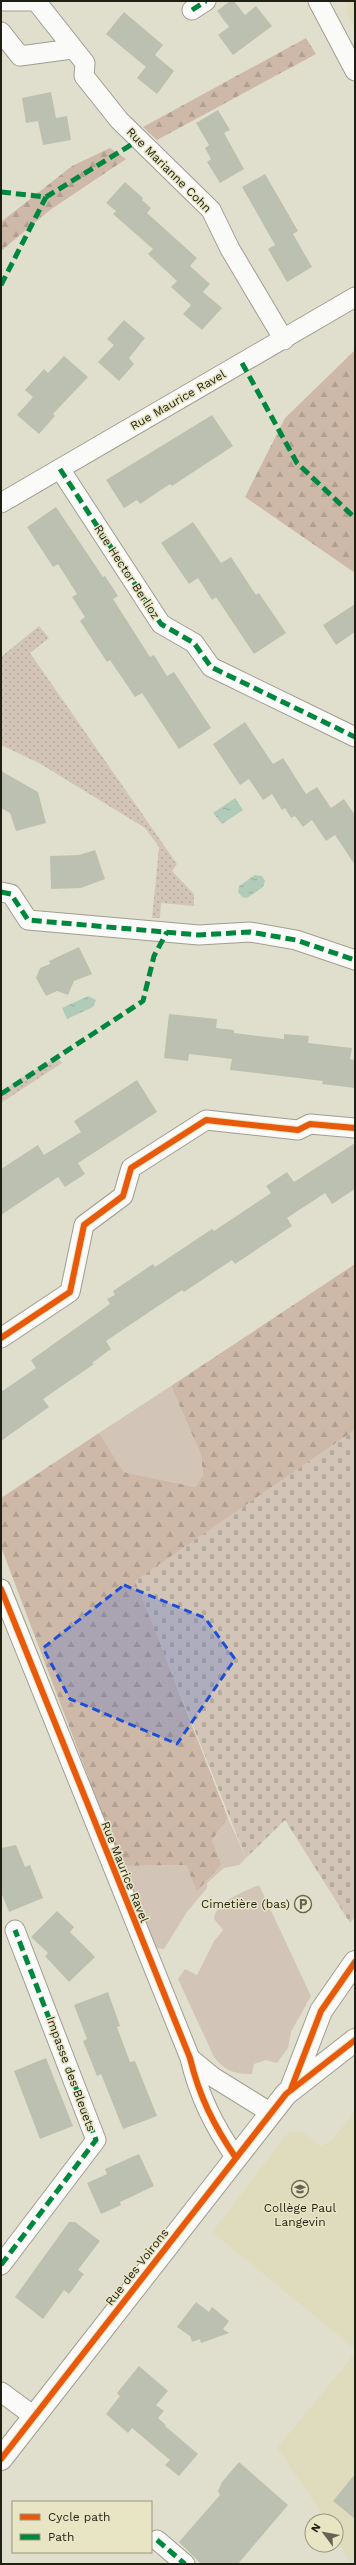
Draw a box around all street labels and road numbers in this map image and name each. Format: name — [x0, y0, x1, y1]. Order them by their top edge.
street label: Rue Marianne Cohn — [124, 125, 214, 215]
street label: Rue Maurice Ravel — [128, 367, 228, 433]
street label: Rue Hector Berlioz — [91, 522, 163, 622]
street label: Rue Maurice Ravel — [98, 1819, 152, 1925]
street label: Impasse des Bleuets — [44, 2014, 98, 2134]
street label: Rue des Voirons — [103, 2226, 171, 2308]

